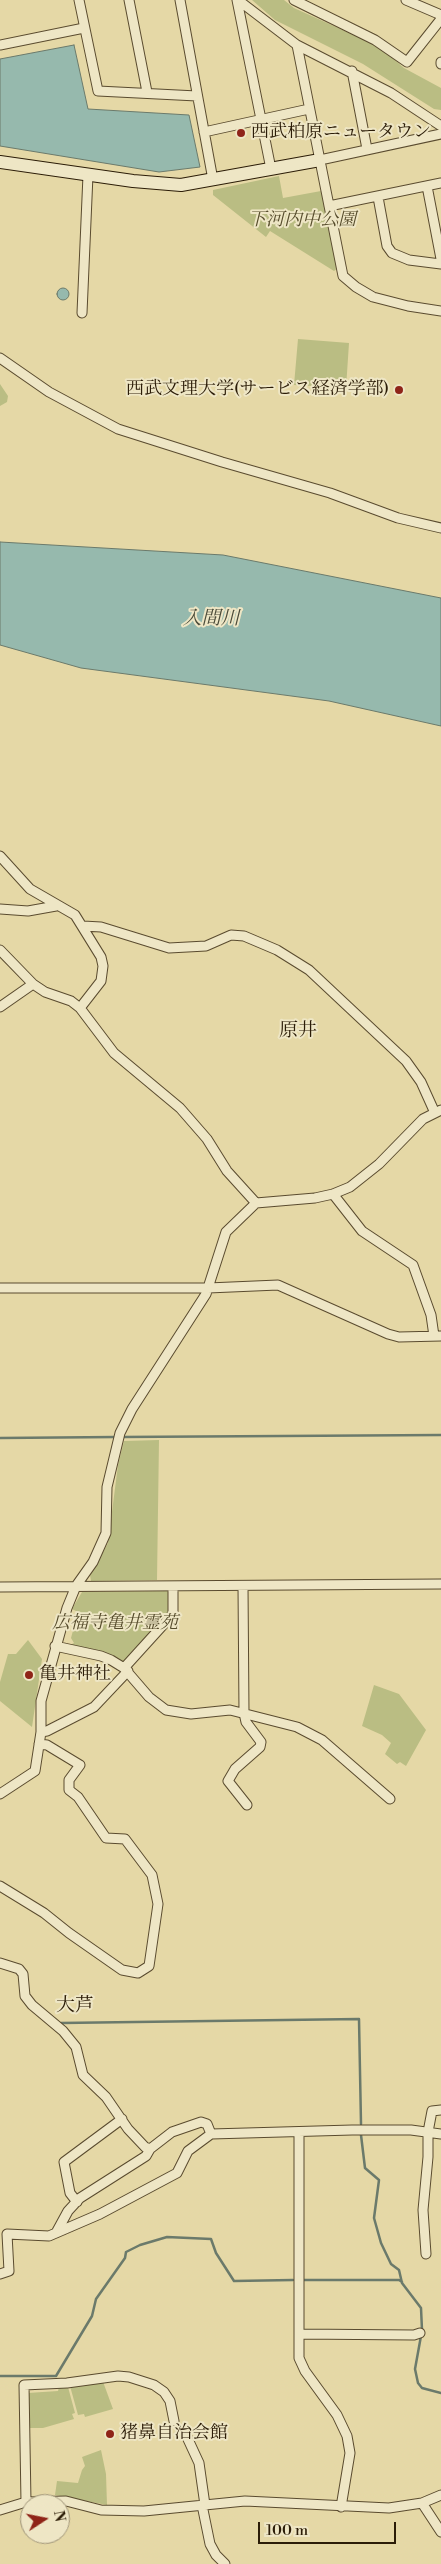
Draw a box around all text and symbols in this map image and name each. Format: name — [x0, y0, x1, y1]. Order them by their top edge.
place label: 西武柏原ニュータウン — [251, 122, 431, 144]
marker: 西武柏原ニュータウン — [235, 127, 247, 139]
park label: 下河内中公園 — [248, 210, 356, 232]
place label: 西武文理大学(サービス経済学部) — [126, 379, 389, 401]
marker: 西武文理大学(サービス経済学部) — [393, 384, 405, 396]
water label: 入間川 — [183, 608, 239, 630]
district label: 原井 — [279, 1020, 317, 1042]
park label: 広福寺亀井霊苑 — [52, 1613, 178, 1635]
place label: 亀井神社 — [39, 1664, 111, 1686]
marker: 亀井神社 — [23, 1669, 35, 1681]
district label: 大芦 — [56, 1995, 94, 2017]
place label: 猪鼻自治会館 — [120, 2423, 228, 2445]
marker: 猪鼻自治会館 — [104, 2428, 116, 2440]
north arrow — [20, 2494, 70, 2544]
text: N — [49, 2509, 69, 2523]
scale bar — [261, 2512, 398, 2544]
text: 100 m — [266, 2521, 308, 2540]

